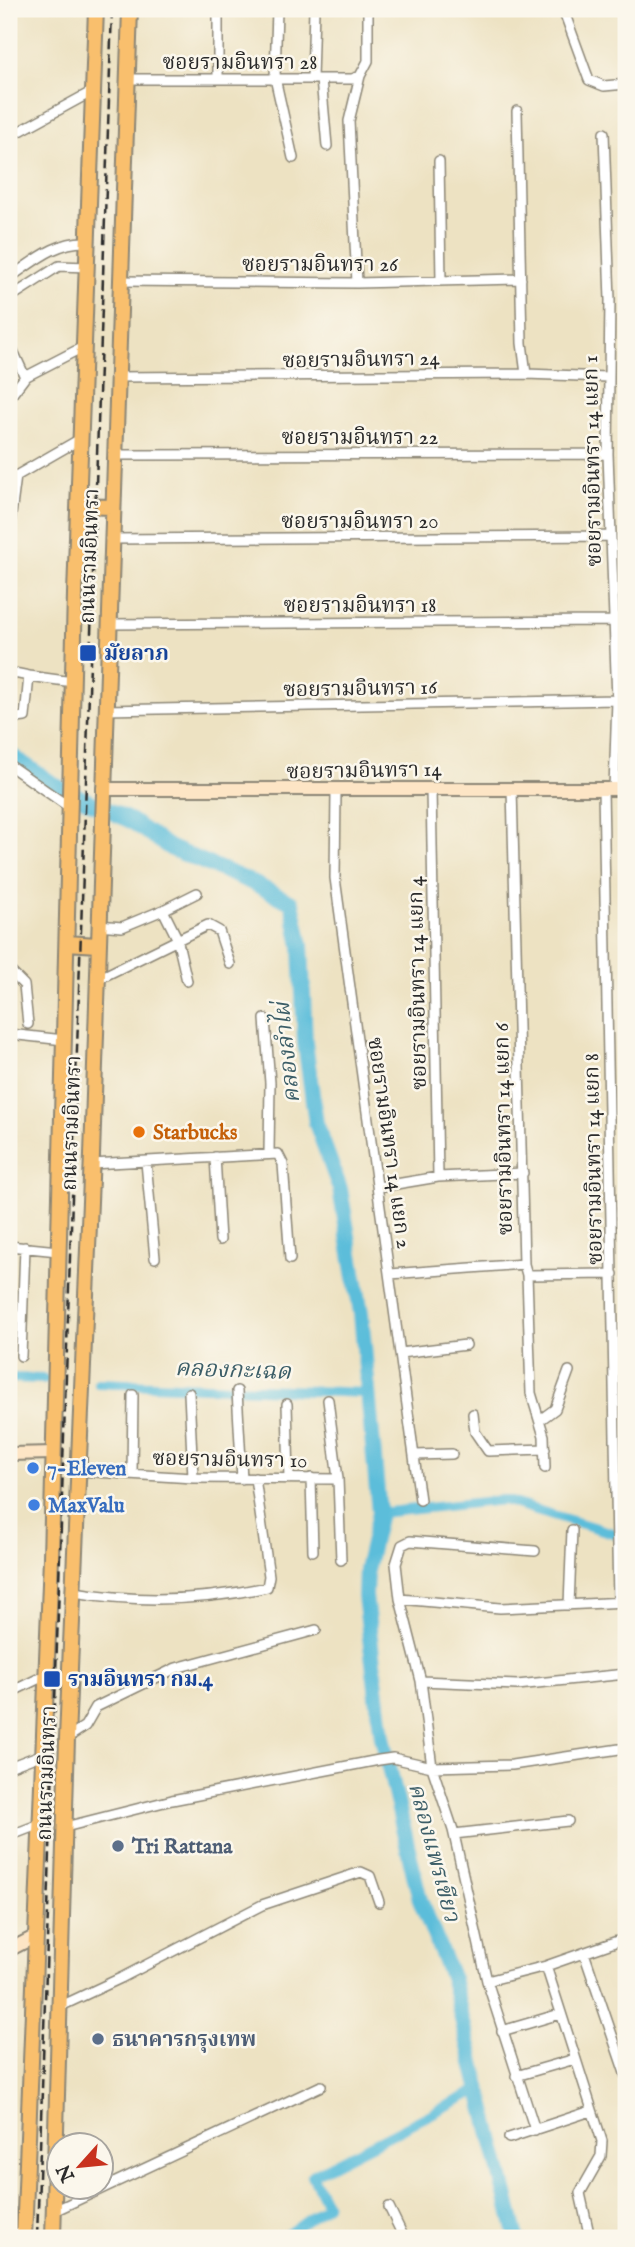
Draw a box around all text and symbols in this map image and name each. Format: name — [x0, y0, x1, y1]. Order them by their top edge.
street label: ซอยรามอินทรา 28 — [162, 50, 318, 77]
street label: ซอยรามอินทรา 26 — [242, 252, 399, 279]
street label: ซอยรามอินทรา 24 — [282, 346, 441, 375]
street label: ซอยรามอินทรา 14 แยก 1 — [578, 355, 609, 567]
street label: ซอยรามอินทรา 22 — [282, 425, 439, 452]
street label: ถนนรามอินทรา — [75, 488, 106, 624]
street label: ซอยรามอินทรา 20 — [281, 509, 439, 536]
street label: ซอยรามอินทรา 18 — [283, 593, 437, 620]
place label: มัยลาภ — [104, 641, 169, 668]
marker: มัยลาภ — [78, 643, 98, 663]
street label: ซอยรามอินทรา 16 — [283, 675, 438, 704]
street label: ซอยรามอินทรา 14 — [286, 757, 443, 786]
street label: ซอยรามอินทรา 14 แยก 4 — [403, 875, 434, 1090]
water label: คลองลำไผ่ — [264, 998, 307, 1105]
street label: ซอยรามอินทรา 14 แยก 6 — [489, 1021, 520, 1235]
street label: ซอยรามอินทรา 14 แยก 2 — [360, 1036, 417, 1251]
street label: ซอยรามอินทรา 14 แยก 8 — [579, 1053, 610, 1265]
street label: ถนนรามอินทรา — [57, 1055, 88, 1191]
place label: Starbucks — [153, 1120, 237, 1147]
marker: Starbucks — [131, 1124, 147, 1140]
water label: คลองกะเฉด — [174, 1354, 293, 1387]
street label: ซอยรามอินทรา 10 — [152, 1446, 308, 1475]
place label: 7-Eleven — [47, 1456, 126, 1483]
marker: 7-Eleven — [25, 1460, 41, 1476]
place label: MaxValu — [48, 1493, 125, 1520]
marker: MaxValu — [26, 1497, 42, 1513]
place label: รามอินทรา กม.4 — [68, 1667, 214, 1694]
marker: รามอินทรา กม.4 — [42, 1669, 62, 1689]
street label: ถนนรามอินทรา — [32, 1705, 63, 1841]
water label: คลองแพรเขียว — [401, 1780, 466, 1926]
place label: Tri Rattana — [131, 1834, 233, 1861]
marker: Tri Rattana — [110, 1838, 126, 1854]
place label: ธนาคารกรุงเทพ — [112, 2027, 256, 2054]
marker: ธนาคารกรุงเทพ — [90, 2031, 106, 2047]
north arrow — [46, 2132, 116, 2202]
text: N — [52, 2160, 82, 2186]

